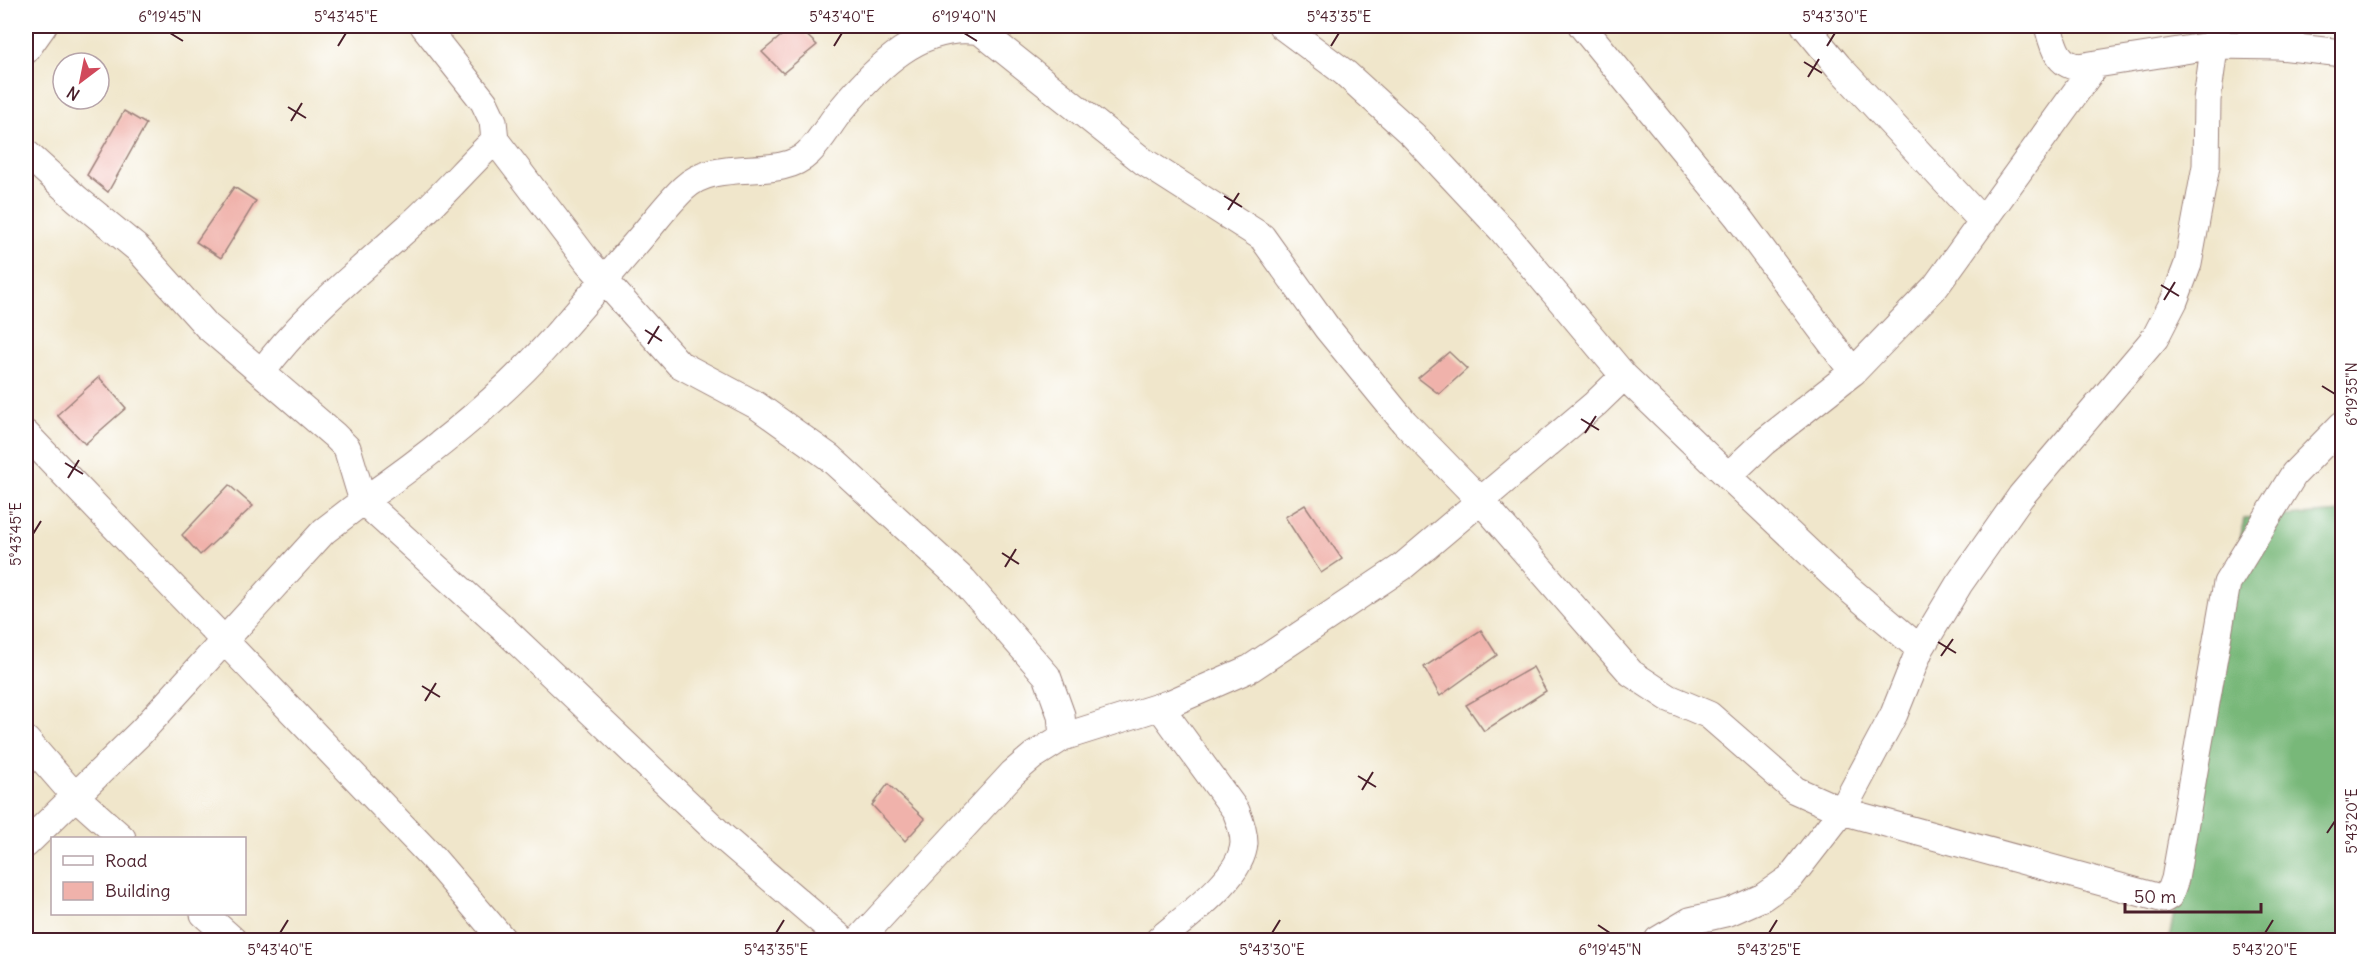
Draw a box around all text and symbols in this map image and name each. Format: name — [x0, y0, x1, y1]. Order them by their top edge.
text: 6°19'45"N — [138, 7, 202, 26]
text: 5°43'45"E — [314, 7, 378, 26]
text: 5°43'40"E — [809, 7, 875, 26]
text: 6°19'40"N — [932, 7, 996, 26]
text: 5°43'35"E — [1307, 7, 1371, 26]
text: 5°43'30"E — [1802, 7, 1868, 26]
north arrow — [51, 51, 111, 111]
text: N — [63, 82, 83, 105]
text: 6°19'35"N — [2342, 362, 2361, 426]
text: 5°43'45"E — [6, 502, 25, 566]
text: 5°43'20"E — [2342, 788, 2361, 854]
legend — [51, 837, 246, 915]
text: Road — [105, 849, 148, 872]
scale bar — [2125, 876, 2262, 914]
text: Building — [105, 879, 170, 902]
text: 50 m — [2134, 885, 2176, 908]
text: 5°43'40"E — [247, 940, 313, 959]
text: 5°43'35"E — [744, 940, 808, 959]
text: 5°43'30"E — [1239, 940, 1305, 959]
text: 6°19'45"N — [1578, 940, 1642, 959]
text: 5°43'25"E — [1737, 940, 1801, 959]
text: 5°43'20"E — [2232, 940, 2298, 959]

